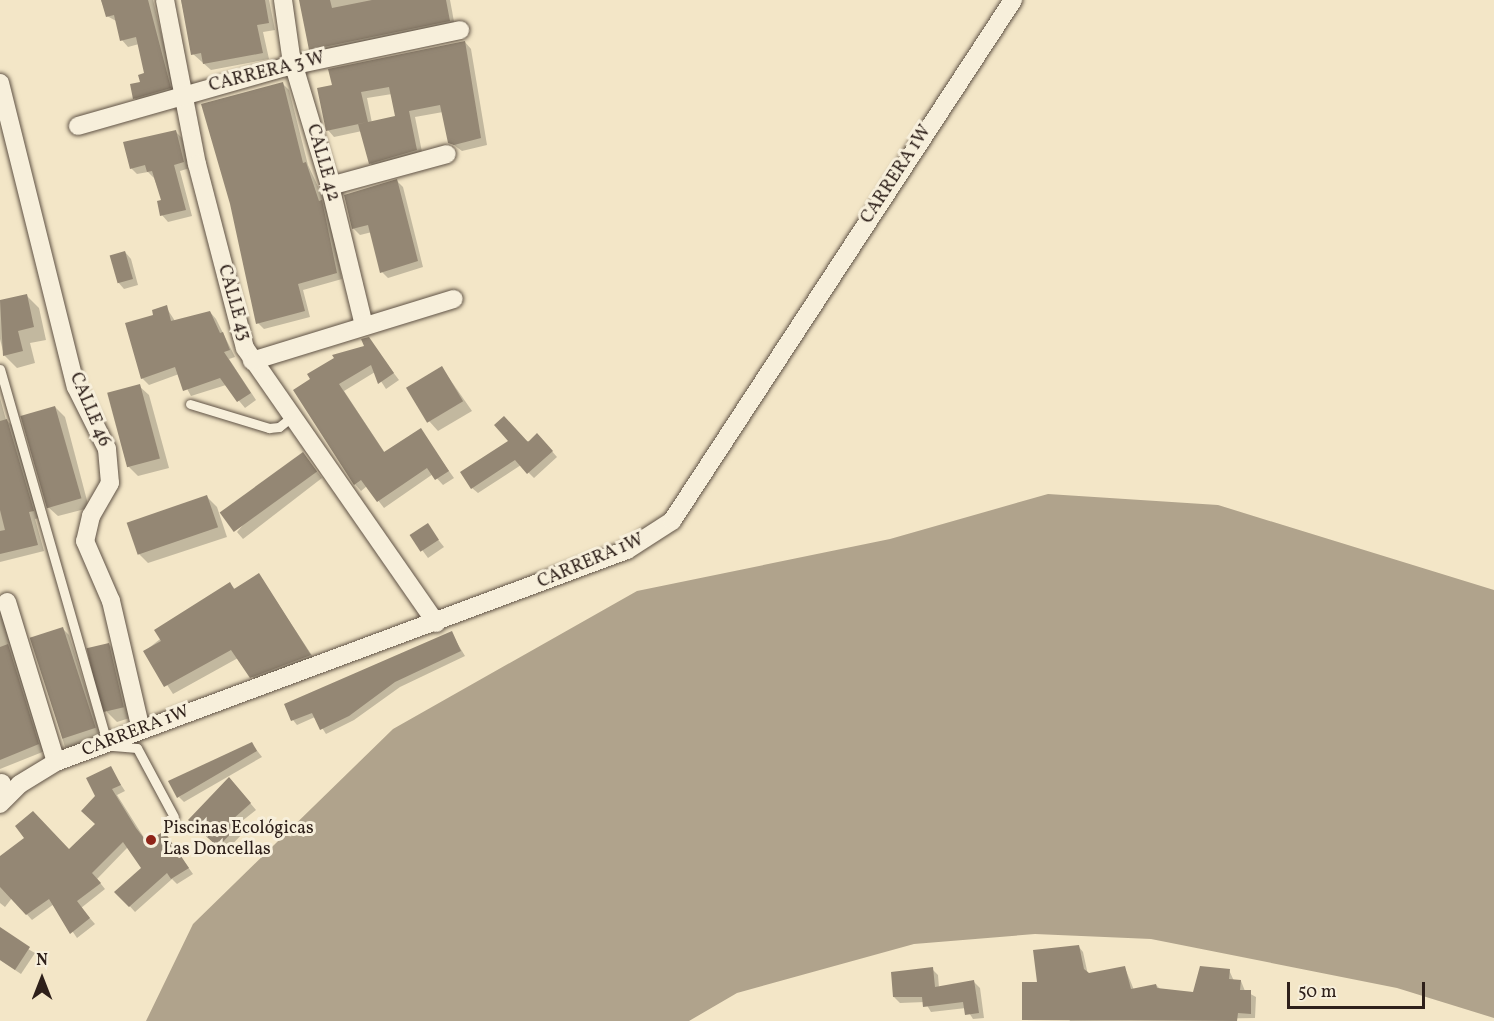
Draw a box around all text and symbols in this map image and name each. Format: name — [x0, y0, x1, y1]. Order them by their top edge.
street label: CARRERA 3 W — [207, 48, 327, 98]
street label: CALLE 42 — [301, 122, 343, 204]
street label: CARRERA 1W — [857, 122, 937, 228]
street label: CALLE 43 — [212, 263, 254, 343]
street label: CALLE 46 — [64, 370, 114, 450]
street label: CARRERA 1W — [535, 530, 647, 594]
street label: CARRERA 1W — [79, 702, 193, 762]
place label: Piscinas Ecológicas Las Doncellas — [163, 819, 314, 862]
marker: Piscinas Ecológicas Las Doncellas — [144, 833, 158, 847]
north arrow — [12, 949, 72, 1009]
text: N — [36, 950, 48, 972]
scale bar — [1290, 970, 1428, 1008]
text: 50 m — [1298, 980, 1337, 1005]

